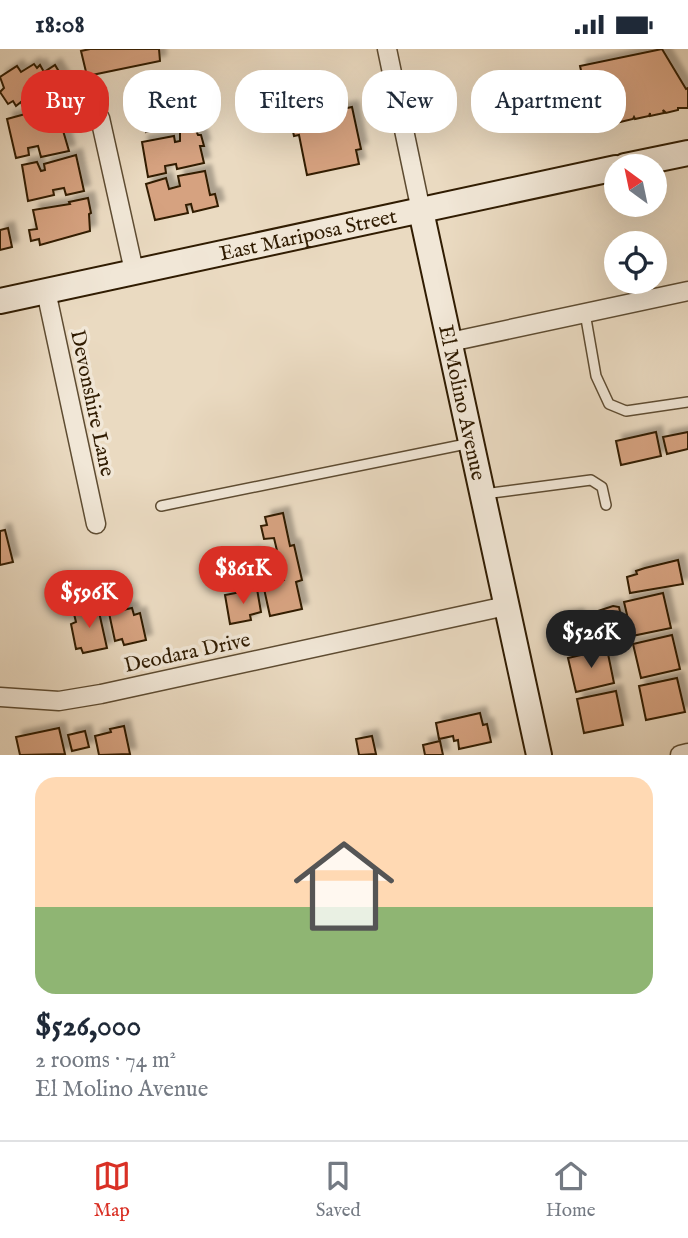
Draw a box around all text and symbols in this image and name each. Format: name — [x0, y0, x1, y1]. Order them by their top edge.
text: 18:08 — [35, 8, 85, 41]
chip: Buy — [21, 70, 109, 133]
chip: Rent — [123, 70, 221, 133]
chip: Filters — [235, 70, 348, 133]
chip: New — [362, 70, 457, 133]
chip: Apartment — [471, 70, 626, 133]
north arrow — [604, 154, 667, 217]
map controls — [604, 154, 667, 294]
street label: East Mariposa Street — [217, 204, 400, 268]
button: locate — [604, 231, 667, 294]
street label: El Molino Avenue — [431, 323, 491, 483]
street label: Devonshire Lane — [63, 328, 120, 479]
pin: $861K — [194, 547, 292, 606]
text: $861K — [215, 554, 271, 583]
pin: $596K — [40, 571, 138, 630]
text: $596K — [60, 578, 118, 607]
pin: $526K — [542, 611, 640, 670]
text: $526K — [562, 618, 620, 647]
street label: Deodara Drive — [122, 627, 253, 680]
icon: home — [281, 823, 407, 949]
text: $526,000 — [35, 1008, 141, 1046]
text: 2 rooms · 74 m² — [35, 1046, 176, 1075]
text: El Molino Avenue — [35, 1075, 208, 1104]
tab: Map — [93, 1157, 131, 1223]
tab: Saved — [316, 1157, 361, 1223]
tab: Home — [546, 1157, 595, 1223]

